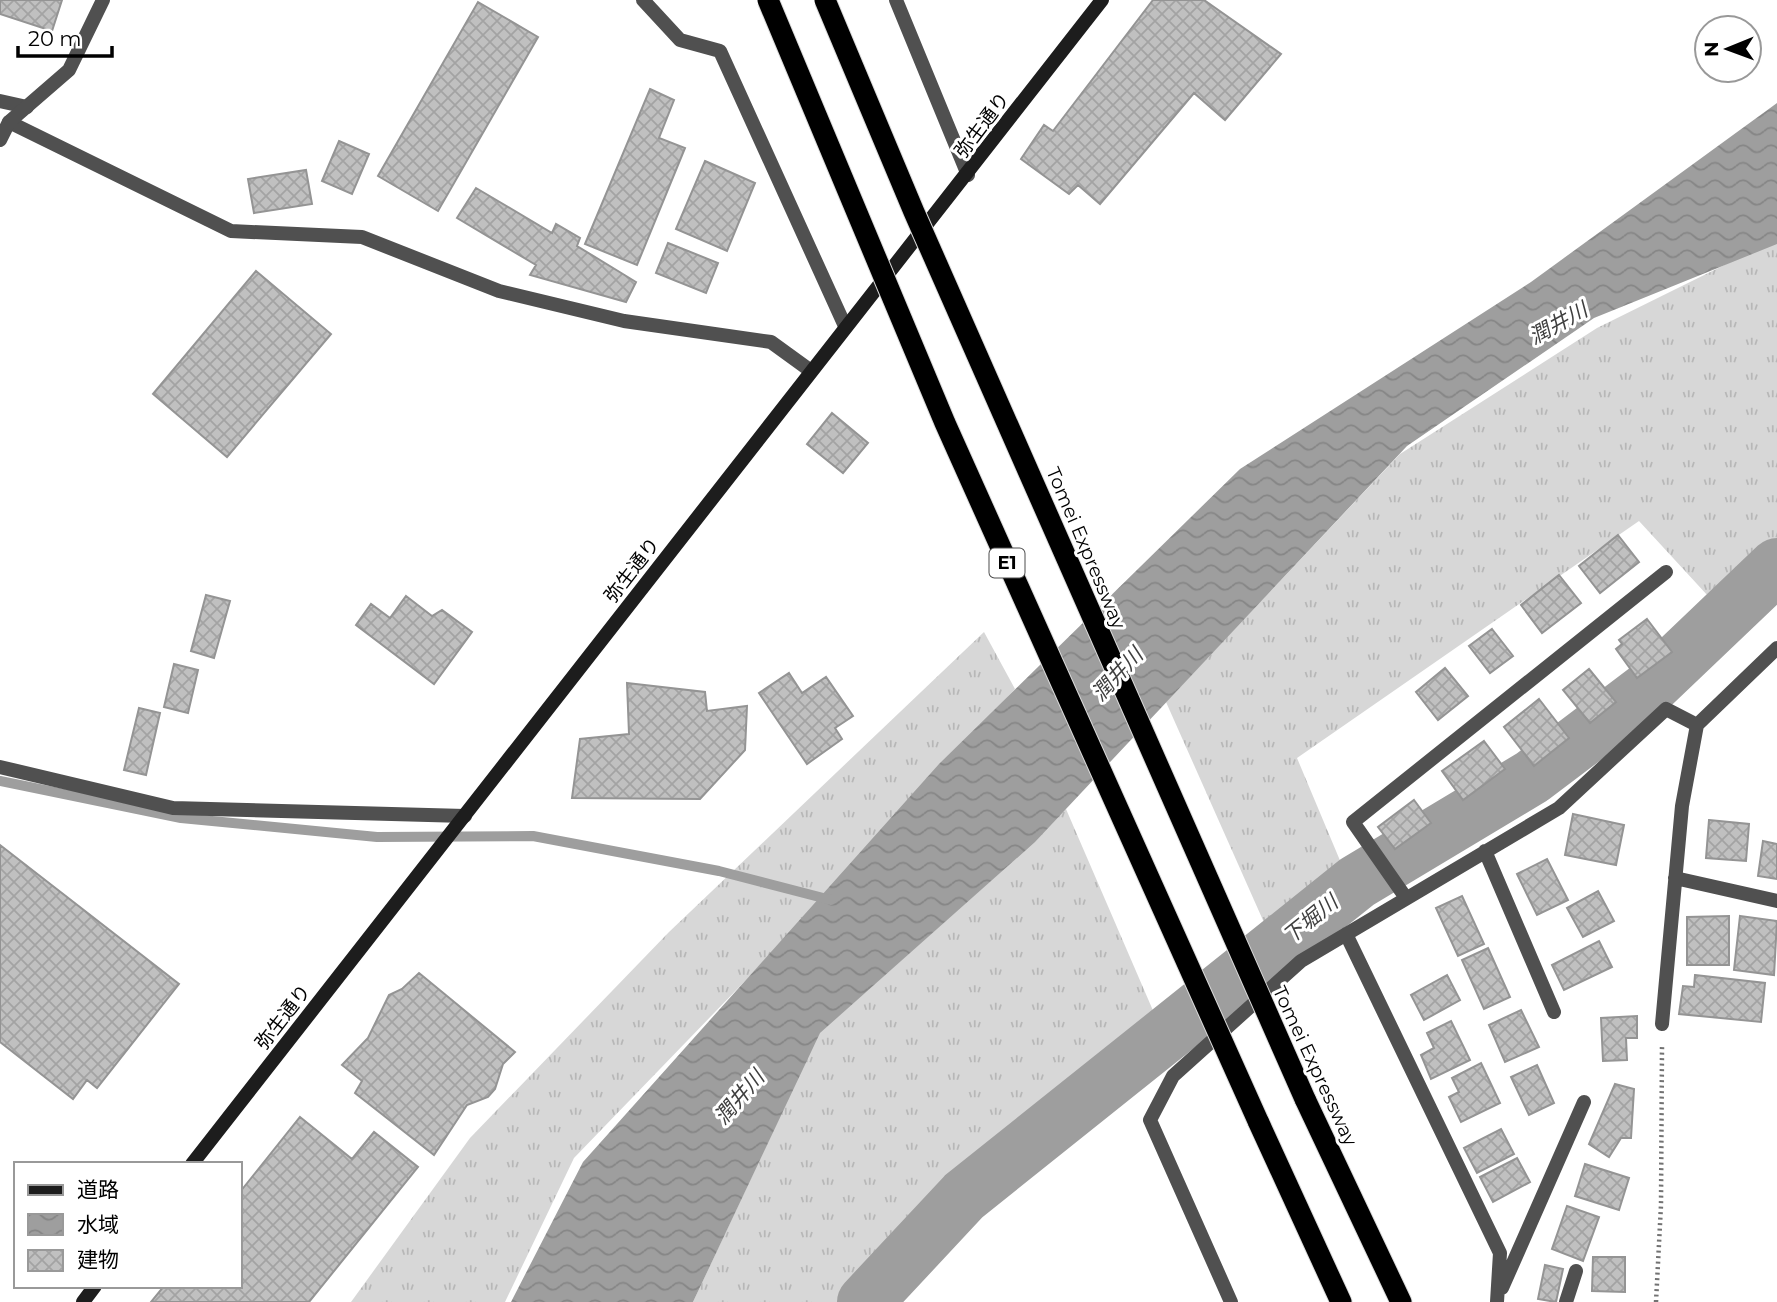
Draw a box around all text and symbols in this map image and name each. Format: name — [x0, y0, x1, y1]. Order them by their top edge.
scale bar — [18, 14, 112, 58]
north arrow — [1693, 14, 1763, 84]
text: 20 m — [28, 26, 82, 51]
text: N — [1700, 41, 1723, 57]
street label: 弥生通り — [950, 88, 1014, 162]
water label: 潤井川 — [1524, 296, 1593, 349]
street label: Tomei Expressway — [1041, 464, 1131, 633]
street label: 弥生通り — [600, 533, 664, 607]
road number: E1 — [990, 548, 1024, 578]
water label: 潤井川 — [1086, 641, 1149, 706]
water label: 下堀川 — [1278, 888, 1344, 949]
street label: 弥生通り — [251, 980, 315, 1054]
street label: Tomei Expressway — [1268, 982, 1362, 1150]
water label: 潤井川 — [709, 1064, 770, 1129]
legend — [14, 1162, 242, 1288]
text: 道路 — [77, 1177, 119, 1202]
text: 水域 — [77, 1212, 119, 1237]
text: 建物 — [77, 1247, 119, 1272]

